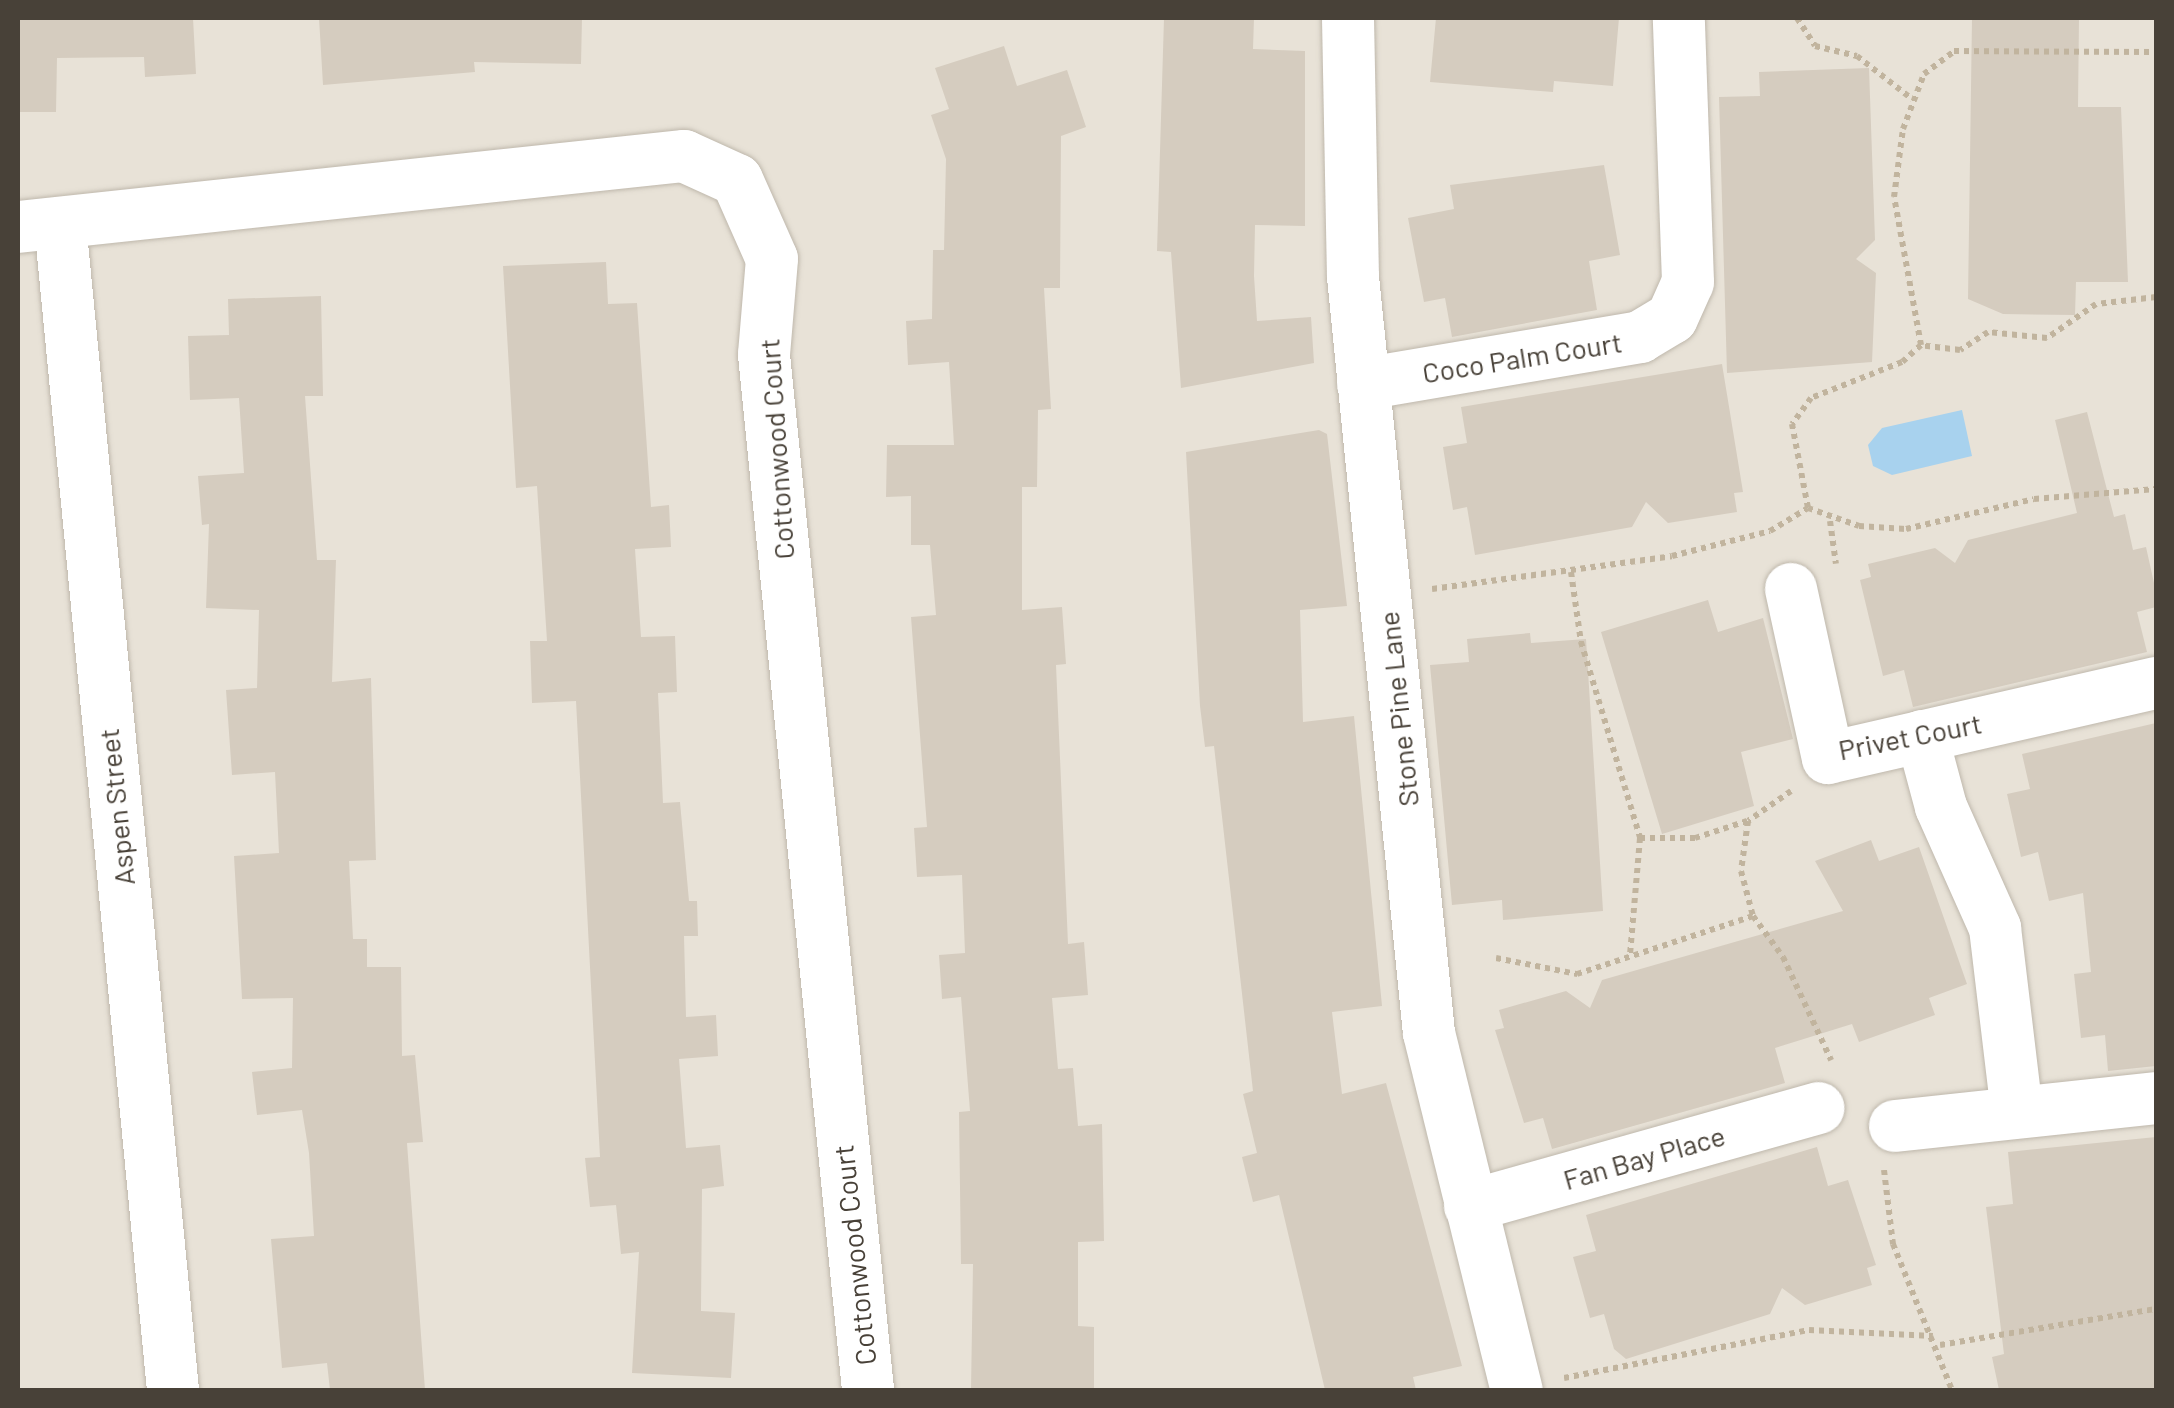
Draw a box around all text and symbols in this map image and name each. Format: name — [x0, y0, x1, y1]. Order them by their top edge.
street label: Coco Palm Court — [1420, 325, 1624, 389]
street label: Cottonwood Court — [752, 337, 800, 561]
street label: Stone Pine Lane — [1371, 610, 1425, 808]
street label: Privet Court — [1835, 706, 1985, 766]
street label: Aspen Street — [91, 727, 141, 887]
street label: Fan Bay Place — [1559, 1118, 1729, 1196]
street label: Cottonwood Court — [826, 1143, 882, 1367]

